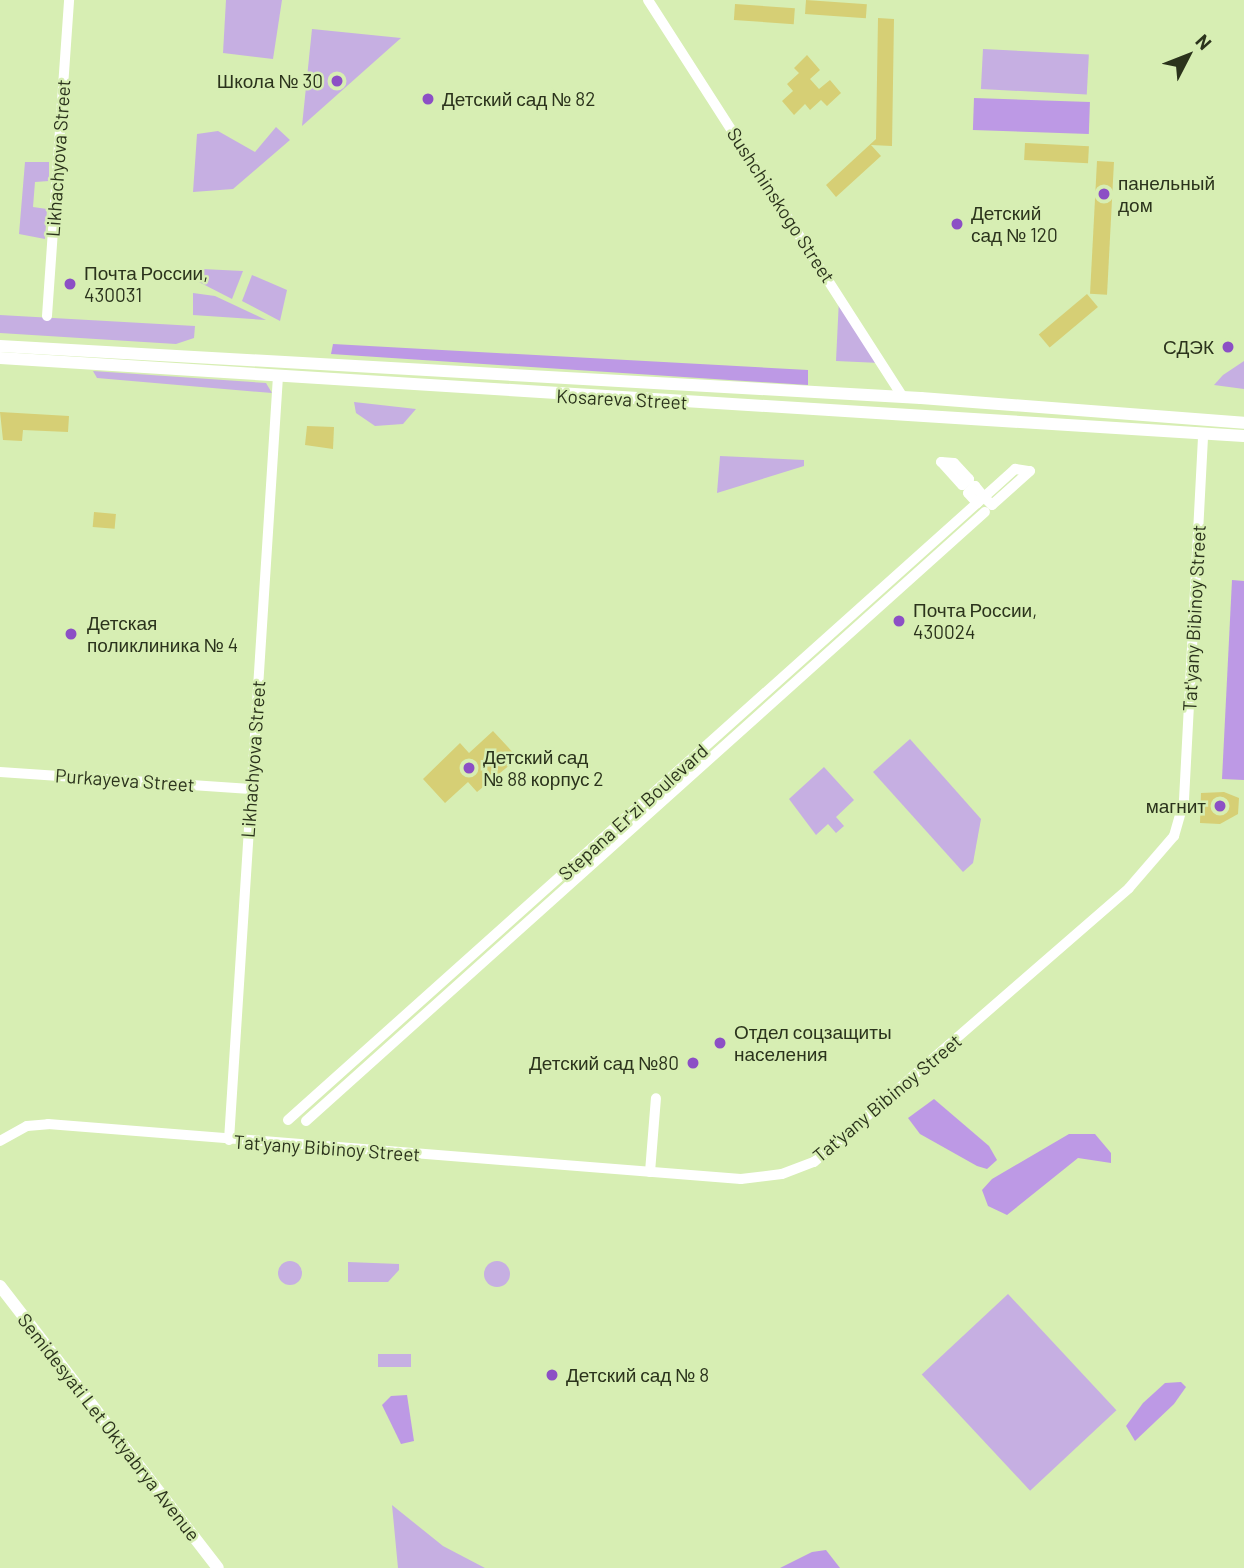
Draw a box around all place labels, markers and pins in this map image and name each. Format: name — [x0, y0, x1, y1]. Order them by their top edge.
place label: Школа № 30 — [217, 70, 323, 92]
marker: Школа № 30 — [329, 73, 345, 89]
place label: Детский сад № 82 — [442, 88, 595, 110]
marker: Детский сад № 82 — [420, 91, 436, 107]
place label: панельный дом — [1118, 172, 1215, 216]
marker: панельный дом — [1096, 186, 1112, 202]
place label: Детский сад № 120 — [971, 202, 1058, 246]
marker: Детский сад № 120 — [949, 216, 965, 232]
place label: Почта России, 430031 — [84, 262, 208, 306]
marker: Почта России, 430031 — [62, 276, 78, 292]
place label: СДЭК — [1163, 336, 1214, 358]
marker: СДЭК — [1220, 339, 1236, 355]
place label: Почта России, 430024 — [913, 599, 1037, 643]
place label: Детская поликлиника № 4 — [87, 612, 238, 656]
marker: Почта России, 430024 — [891, 613, 907, 629]
marker: Детская поликлиника № 4 — [61, 624, 81, 644]
place label: Детский сад № 88 корпус 2 — [483, 746, 603, 790]
marker: Детский сад № 88 корпус 2 — [461, 760, 477, 776]
place label: магнит — [1146, 795, 1206, 817]
marker: магнит — [1212, 798, 1228, 814]
place label: Отдел соцзащиты населения — [734, 1021, 892, 1065]
marker: Отдел соцзащиты населения — [712, 1035, 728, 1051]
place label: Детский сад №80 — [529, 1052, 679, 1074]
marker: Детский сад №80 — [685, 1055, 701, 1071]
place label: Детский сад № 8 — [566, 1364, 709, 1386]
marker: Детский сад № 8 — [544, 1367, 560, 1383]

